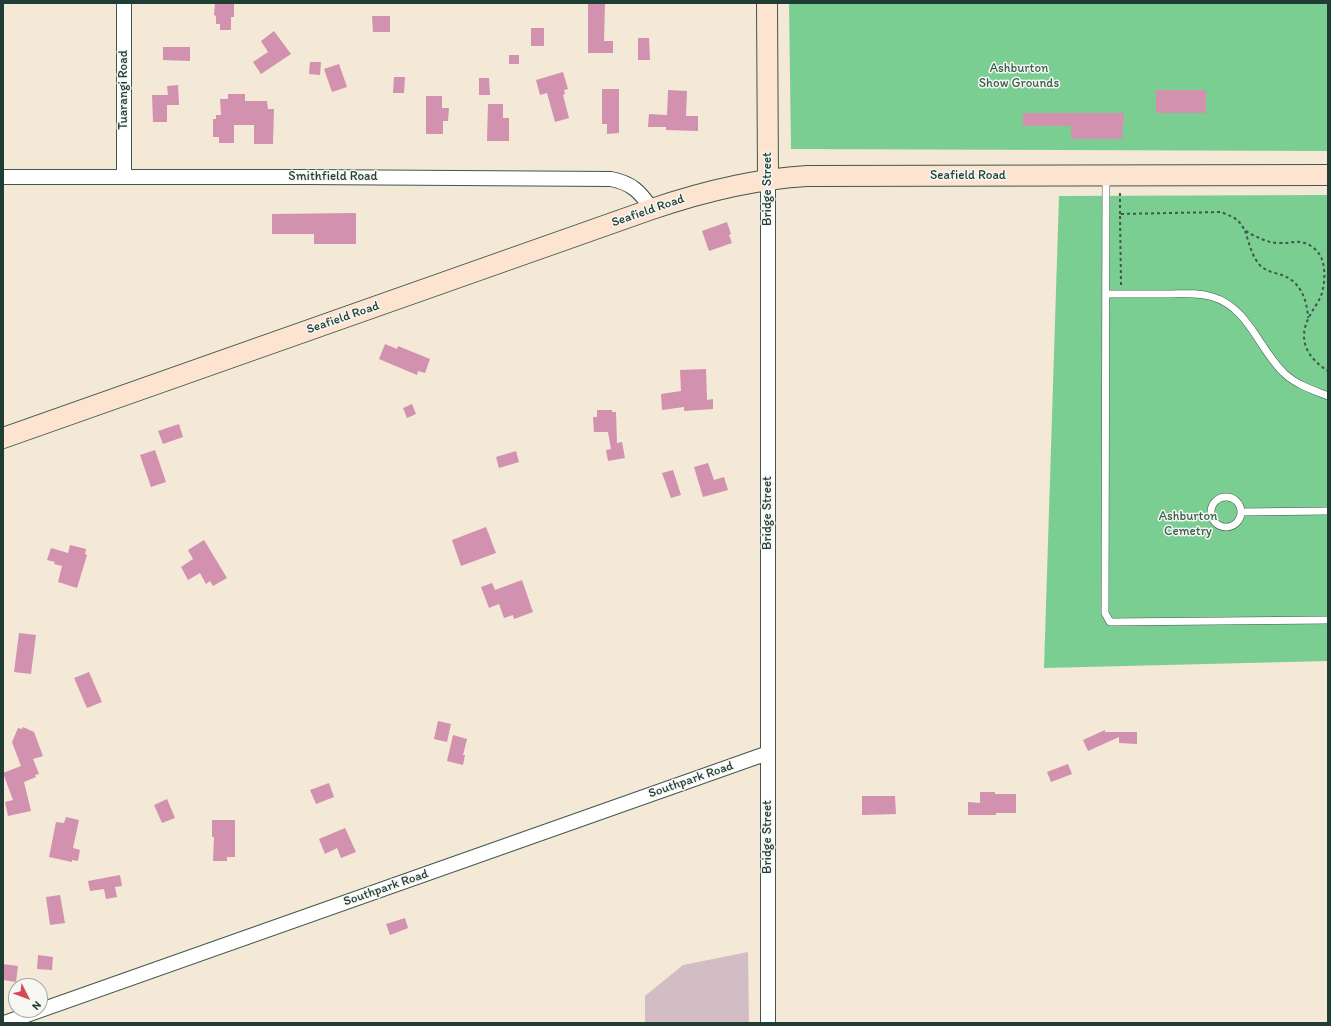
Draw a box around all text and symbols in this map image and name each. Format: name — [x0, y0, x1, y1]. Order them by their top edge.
street label: Tuarangi Road — [116, 50, 132, 130]
park label: Ashburton Show Grounds — [979, 61, 1059, 92]
street label: Bridge Street — [760, 152, 776, 226]
street label: Seafield Road — [930, 168, 1006, 184]
street label: Smithfield Road — [288, 169, 378, 185]
street label: Seafield Road — [610, 191, 686, 231]
street label: Seafield Road — [305, 298, 381, 338]
street label: Bridge Street — [760, 476, 776, 550]
park label: Ashburton Cemetry — [1159, 509, 1217, 540]
street label: Southpark Road — [646, 758, 736, 802]
street label: Bridge Street — [760, 800, 776, 874]
street label: Southpark Road — [341, 866, 431, 910]
north arrow — [8, 978, 48, 1018]
text: N — [29, 999, 44, 1013]

